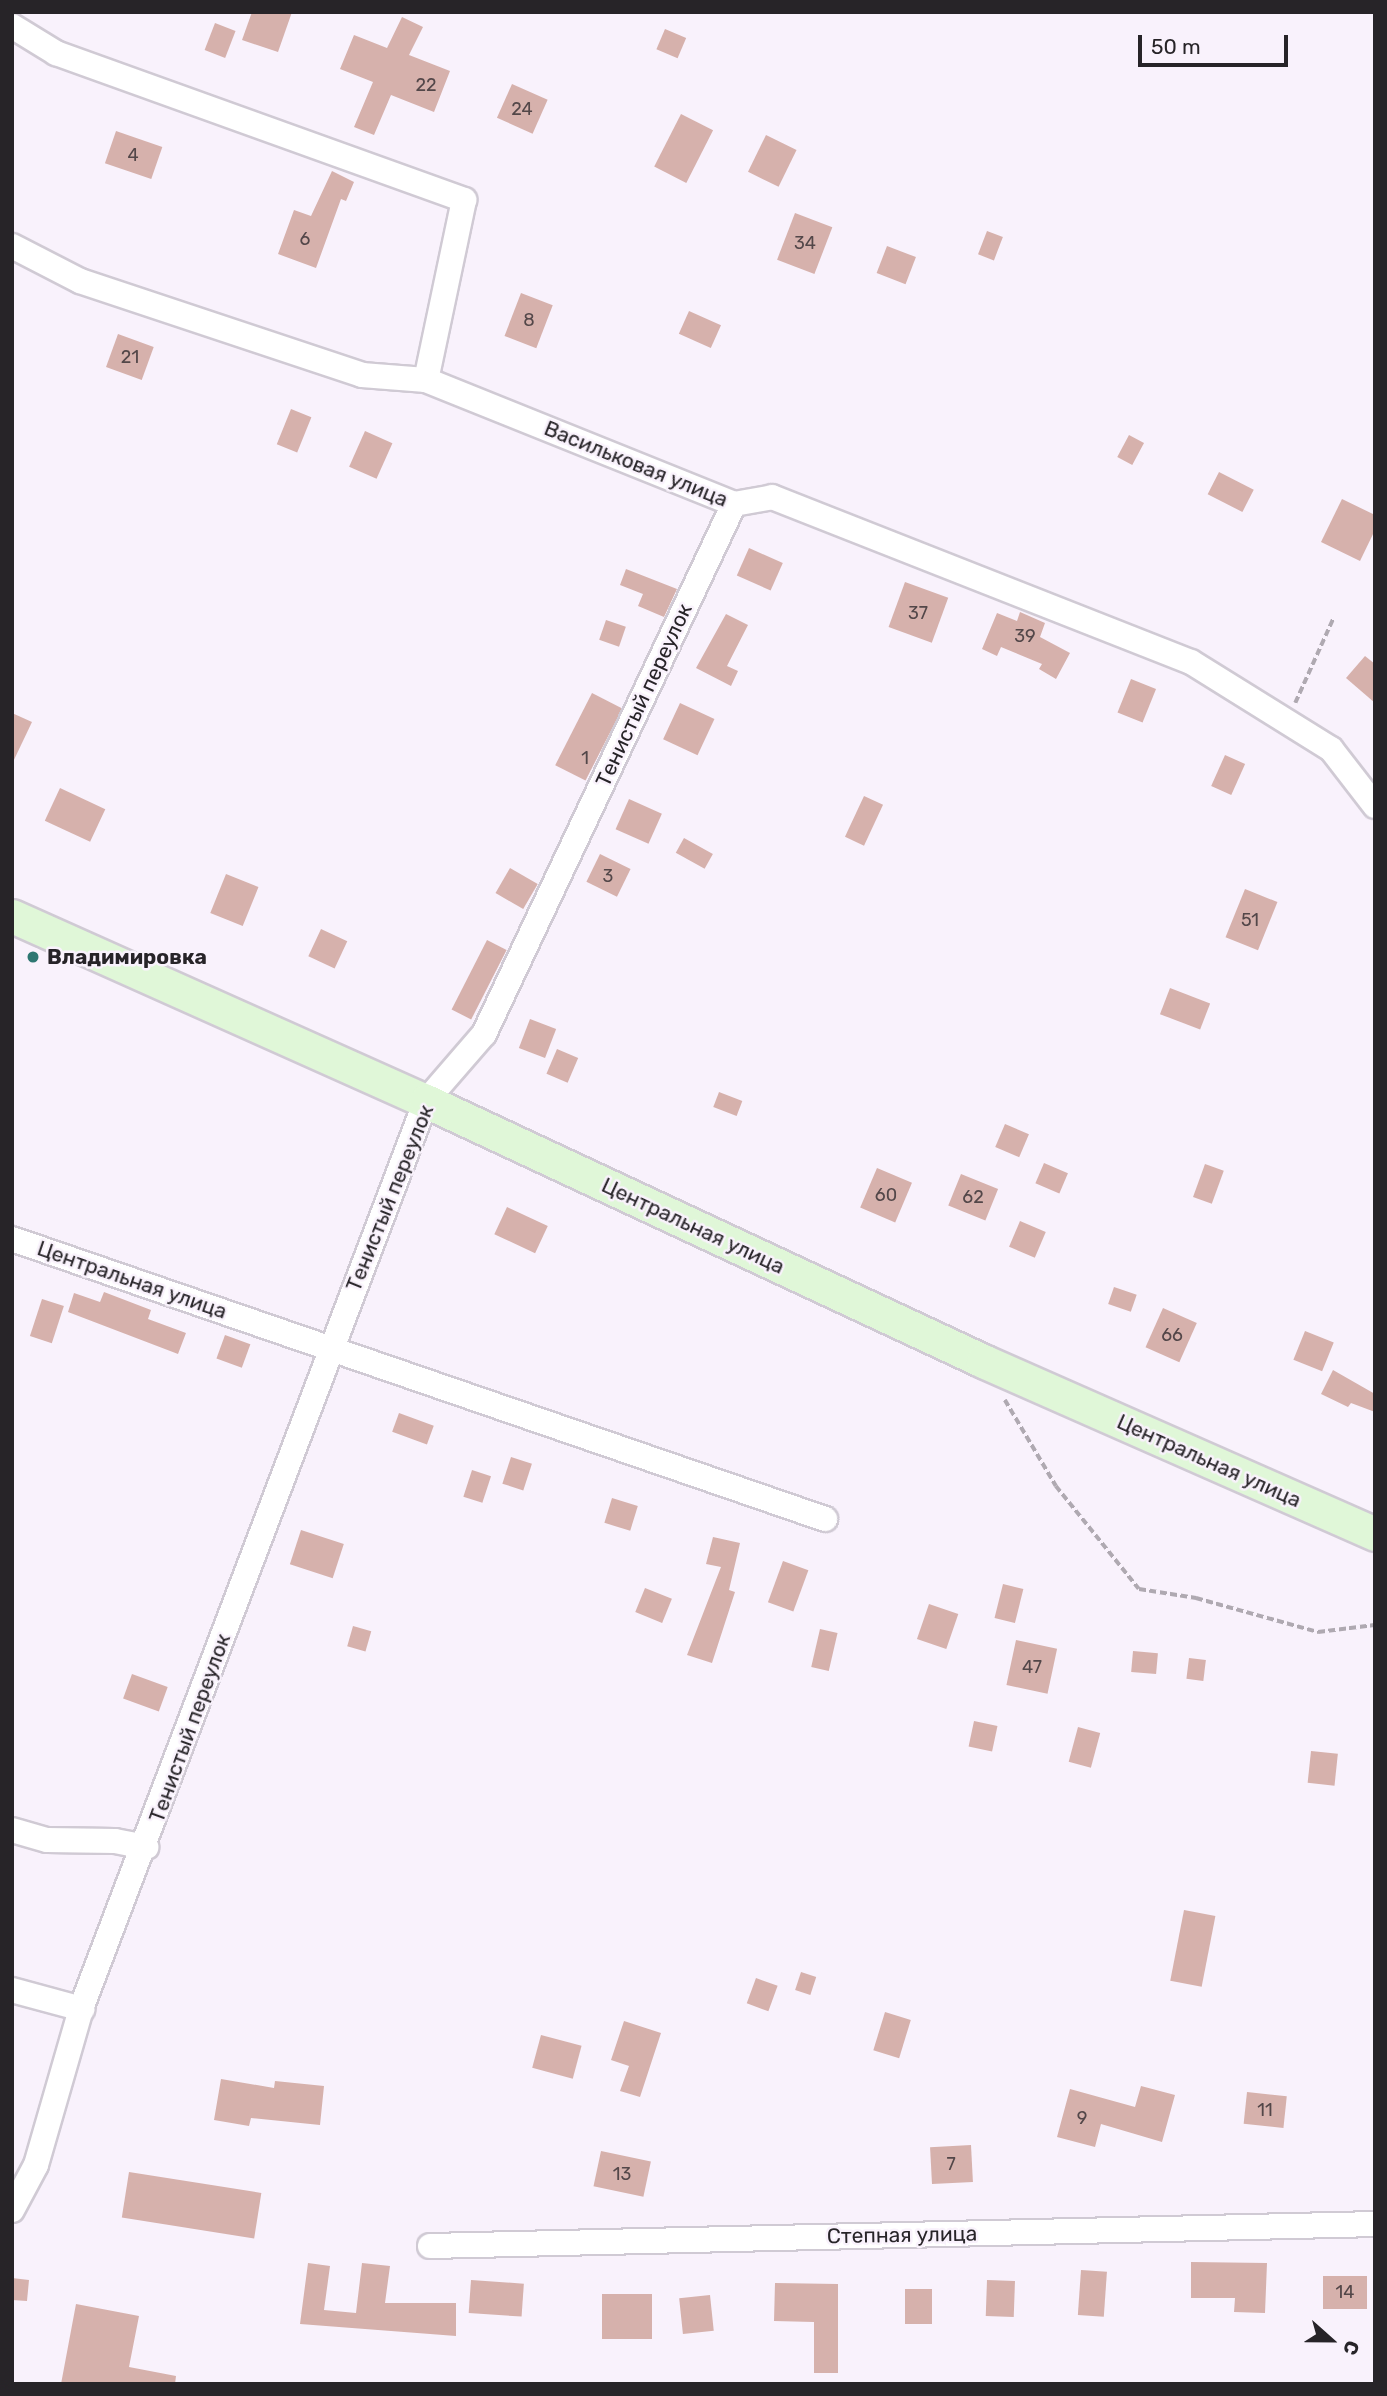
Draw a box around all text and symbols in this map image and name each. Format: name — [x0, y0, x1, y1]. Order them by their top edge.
scale bar — [1142, 21, 1292, 65]
text: 50 m — [1151, 34, 1201, 59]
house number: 22 — [415, 74, 437, 96]
house number: 24 — [511, 98, 533, 120]
house number: 4 — [127, 144, 139, 166]
house number: 6 — [300, 228, 310, 250]
house number: 34 — [794, 232, 816, 254]
house number: 8 — [523, 309, 535, 331]
house number: 21 — [121, 346, 139, 368]
street label: Васильковая улица — [540, 416, 732, 512]
street label: Тенистый переулок — [591, 599, 697, 791]
house number: 37 — [908, 602, 928, 624]
house number: 39 — [1014, 625, 1036, 647]
house number: 1 — [581, 747, 589, 769]
house number: 3 — [603, 865, 613, 887]
house number: 51 — [1241, 909, 1259, 931]
place label: Владимировка — [47, 944, 207, 970]
marker: Владимировка — [25, 949, 41, 965]
street label: Тенистый переулок — [341, 1101, 439, 1295]
street label: Центральная улица — [598, 1173, 788, 1279]
house number: 60 — [875, 1184, 897, 1206]
house number: 62 — [962, 1186, 984, 1208]
street label: Центральная улица — [34, 1236, 230, 1324]
house number: 66 — [1161, 1324, 1183, 1346]
street label: Центральная улица — [1113, 1409, 1305, 1513]
street label: Тенистый переулок — [144, 1630, 236, 1826]
house number: 47 — [1022, 1656, 1042, 1678]
house number: 11 — [1257, 2099, 1273, 2121]
house number: 9 — [1077, 2107, 1087, 2129]
house number: 7 — [946, 2153, 956, 2175]
house number: 13 — [613, 2163, 631, 2185]
street label: Степная улица — [827, 2221, 977, 2249]
house number: 14 — [1336, 2281, 1354, 2303]
north arrow — [1296, 2305, 1366, 2375]
text: С — [1338, 2337, 1364, 2358]

